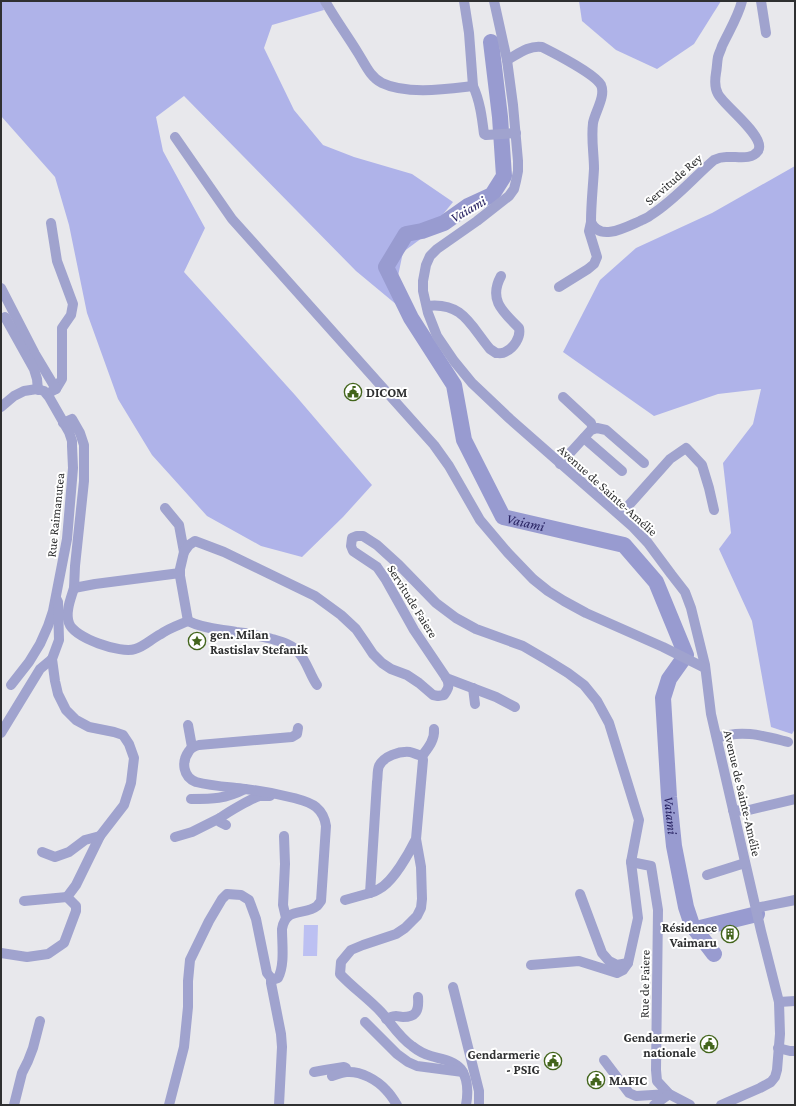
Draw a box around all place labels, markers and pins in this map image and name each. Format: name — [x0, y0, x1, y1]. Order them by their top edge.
public building icon: DICOM — [343, 382, 363, 402]
place label: DICOM — [366, 385, 407, 400]
place label: gen. Milan Rastislav Stefanik — [210, 627, 309, 657]
place icon: gen. Milan Rastislav Stefanik — [187, 631, 207, 651]
place label: Résidence Vaimaru — [662, 920, 718, 950]
building icon: Résidence Vaimaru — [720, 924, 740, 944]
place label: Gendarmerie nationale — [623, 1030, 696, 1060]
public building icon: Gendarmerie nationale — [699, 1034, 719, 1054]
place label: Gendarmerie - PSIG — [467, 1047, 540, 1077]
public building icon: Gendarmerie - PSIG — [543, 1051, 563, 1071]
public building icon: MAFIC — [586, 1070, 606, 1090]
place label: MAFIC — [609, 1073, 647, 1088]

